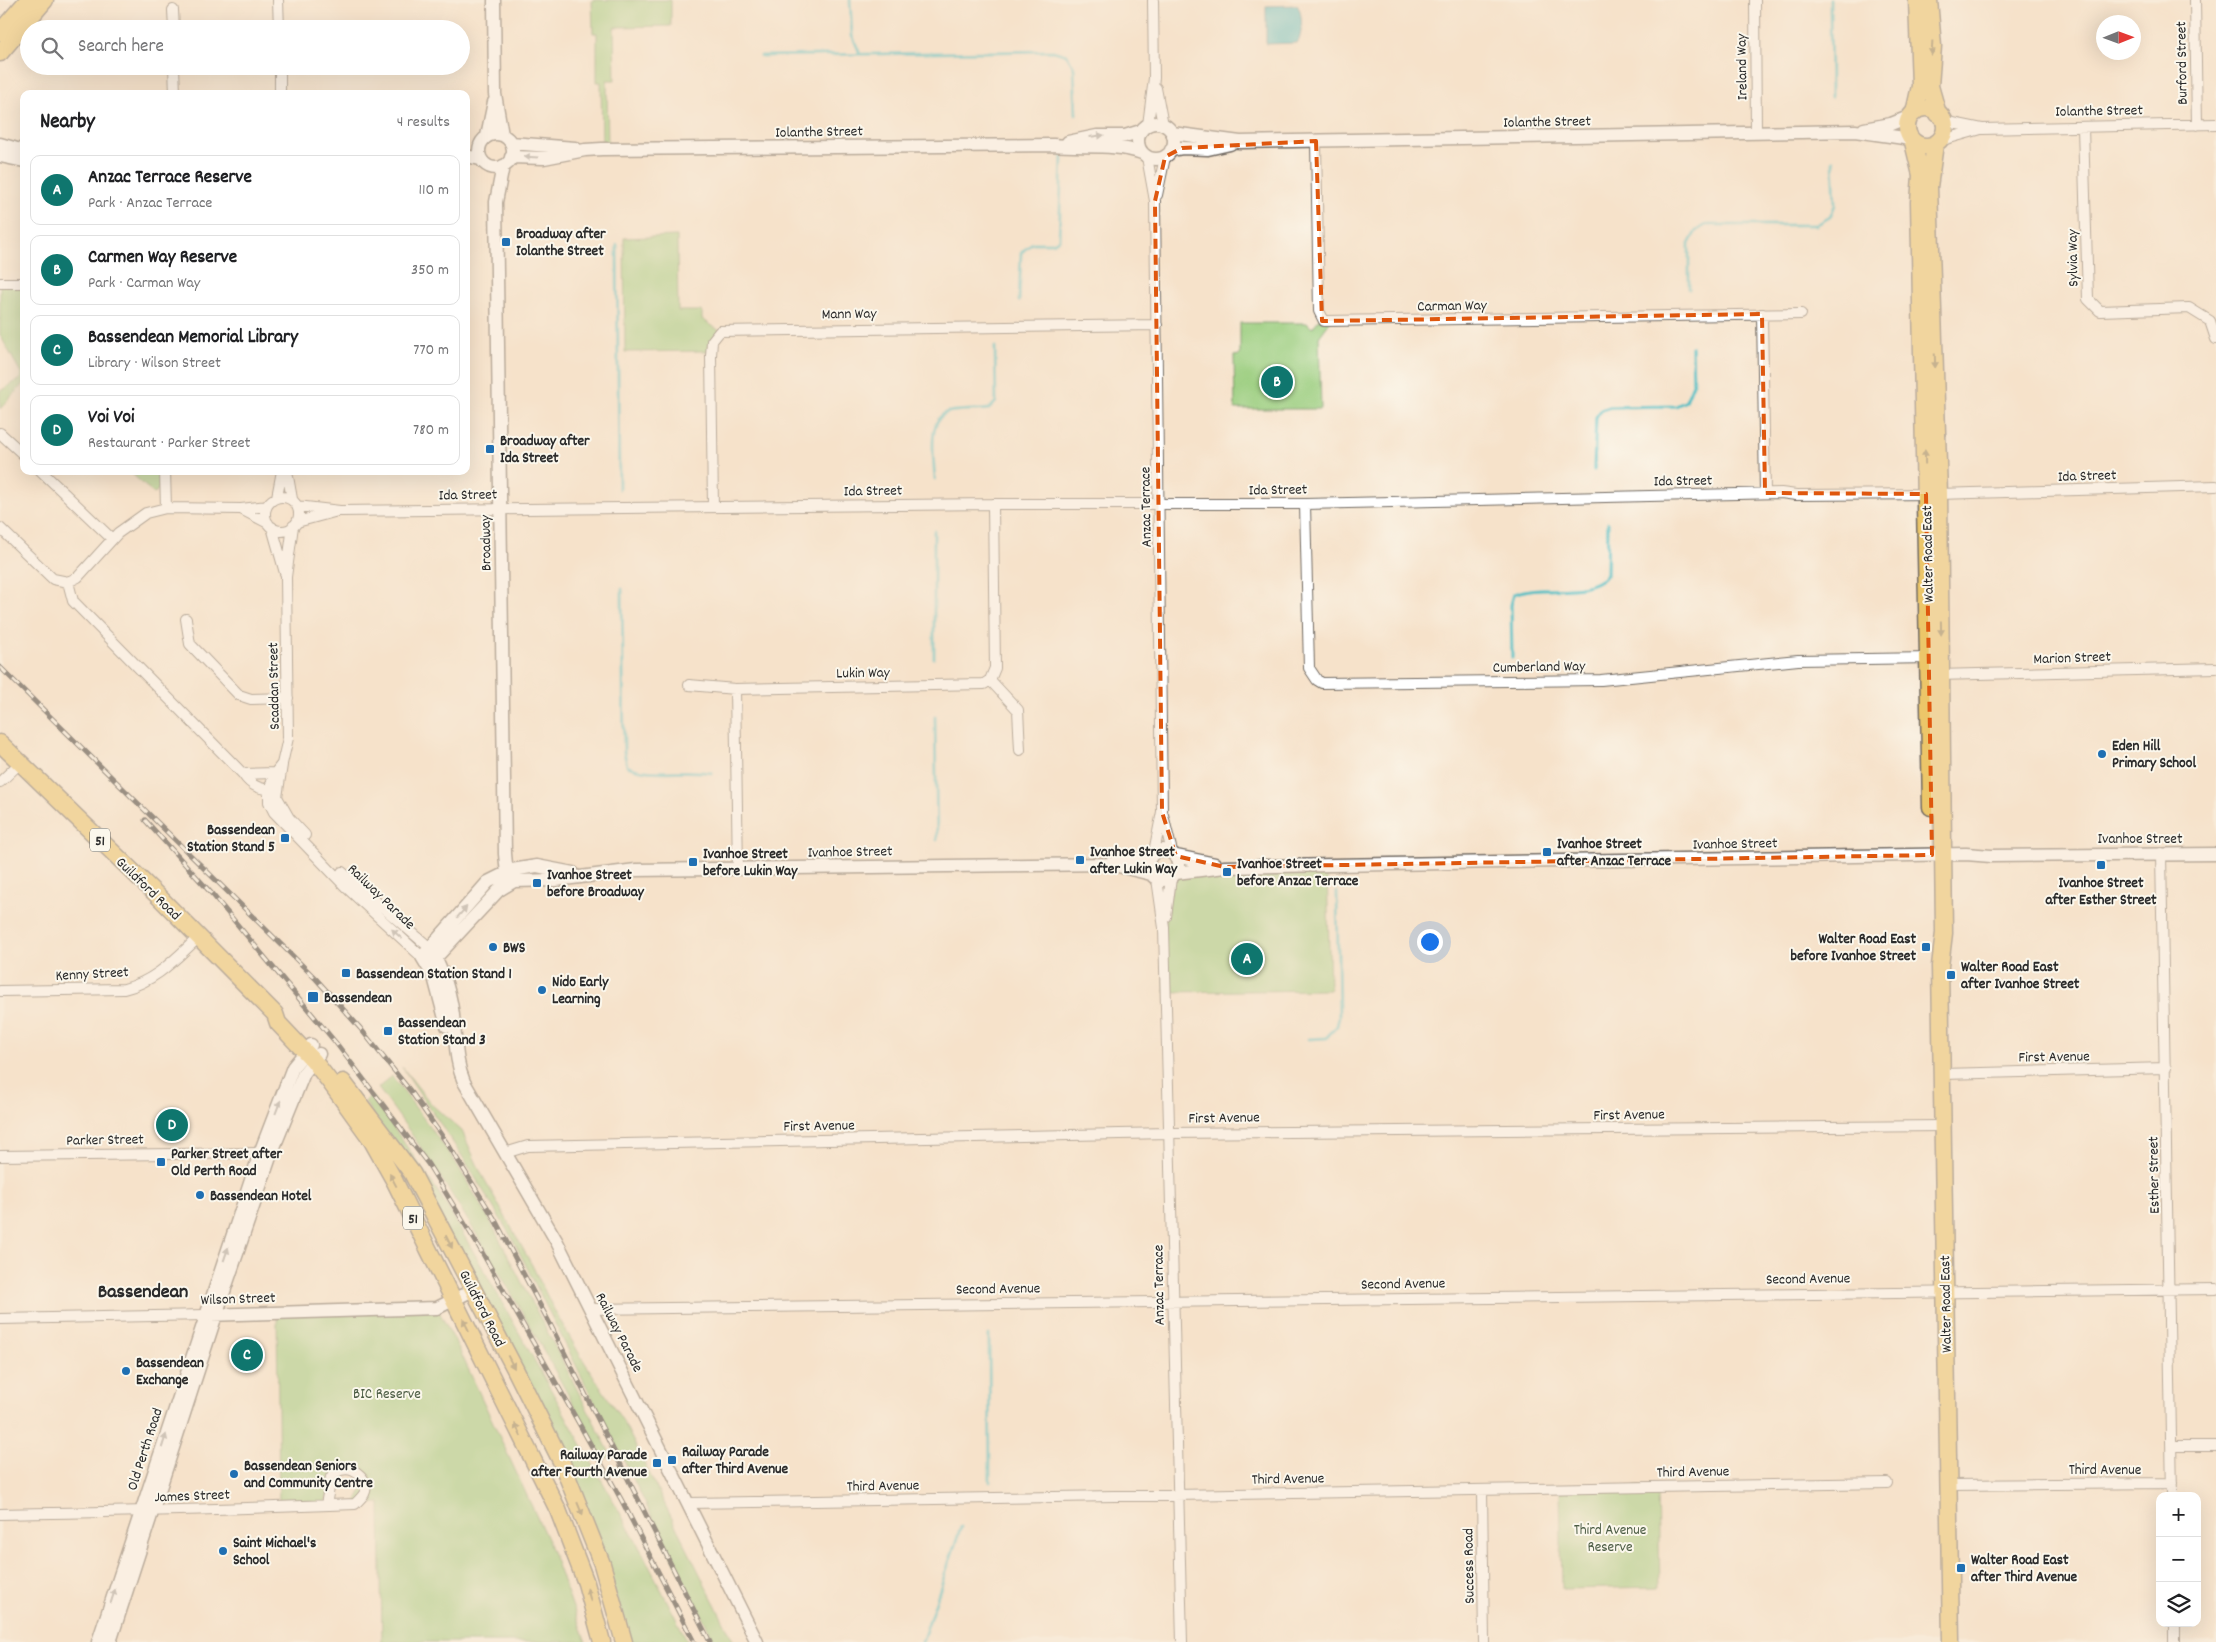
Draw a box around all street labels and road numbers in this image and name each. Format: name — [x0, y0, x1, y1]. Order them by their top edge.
street label: Burford Street — [2171, 21, 2195, 105]
street label: Ireland Way — [1731, 33, 1755, 100]
street label: Iolanthe Street — [2055, 100, 2144, 124]
street label: Iolanthe Street — [1503, 111, 1592, 135]
street label: Iolanthe Street — [775, 121, 864, 145]
street label: Sylvia Way — [2062, 228, 2085, 287]
street label: Carman Way — [1417, 295, 1488, 319]
street label: Mann Way — [821, 304, 878, 326]
street label: Ida Street — [2057, 465, 2117, 489]
street label: Anzac Terrace — [1135, 466, 1159, 548]
street label: Ida Street — [1654, 470, 1713, 494]
street label: Ida Street — [1249, 479, 1308, 503]
street label: Ida Street — [844, 480, 903, 504]
street label: Ida Street — [439, 484, 498, 508]
street label: Walter Road East — [1917, 505, 1941, 603]
street label: Broadway — [475, 514, 498, 571]
street label: Scaddan Street — [263, 642, 287, 730]
street label: Marion Street — [2033, 647, 2112, 671]
street label: Cumberland Way — [1493, 656, 1586, 680]
street label: Lukin Way — [836, 663, 891, 685]
road number: 51 — [90, 828, 110, 852]
street label: Ivanhoe Street — [2098, 829, 2183, 851]
street label: Ivanhoe Street — [1692, 833, 1778, 857]
street label: Ivanhoe Street — [807, 841, 893, 865]
street label: Guildford Road — [110, 853, 185, 926]
street label: Railway Parade — [342, 859, 420, 936]
street label: Kenny Street — [55, 962, 130, 988]
street label: First Avenue — [2018, 1046, 2090, 1070]
street label: First Avenue — [1593, 1104, 1665, 1128]
street label: First Avenue — [1188, 1107, 1260, 1131]
street label: First Avenue — [783, 1115, 855, 1139]
street label: Parker Street — [66, 1129, 144, 1153]
street label: Esther Street — [2143, 1136, 2167, 1214]
road number: 51 — [403, 1206, 423, 1230]
street label: Anzac Terrace — [1148, 1244, 1172, 1326]
street label: Walter Road East — [1935, 1255, 1959, 1353]
street label: Guildford Road — [452, 1267, 510, 1351]
street label: Second Avenue — [1766, 1268, 1851, 1292]
street label: Second Avenue — [1361, 1273, 1446, 1297]
street label: Second Avenue — [956, 1278, 1041, 1302]
street label: Wilson Street — [200, 1288, 276, 1312]
street label: Railway Parade — [589, 1289, 648, 1377]
street label: Old Perth Road — [122, 1406, 170, 1494]
street label: Third Avenue — [2069, 1460, 2142, 1482]
street label: Third Avenue — [1656, 1461, 1730, 1485]
street label: Third Avenue — [1251, 1468, 1325, 1492]
street label: Third Avenue — [846, 1475, 920, 1499]
street label: James Street — [154, 1485, 231, 1509]
street label: Success Road — [1458, 1528, 1482, 1604]

